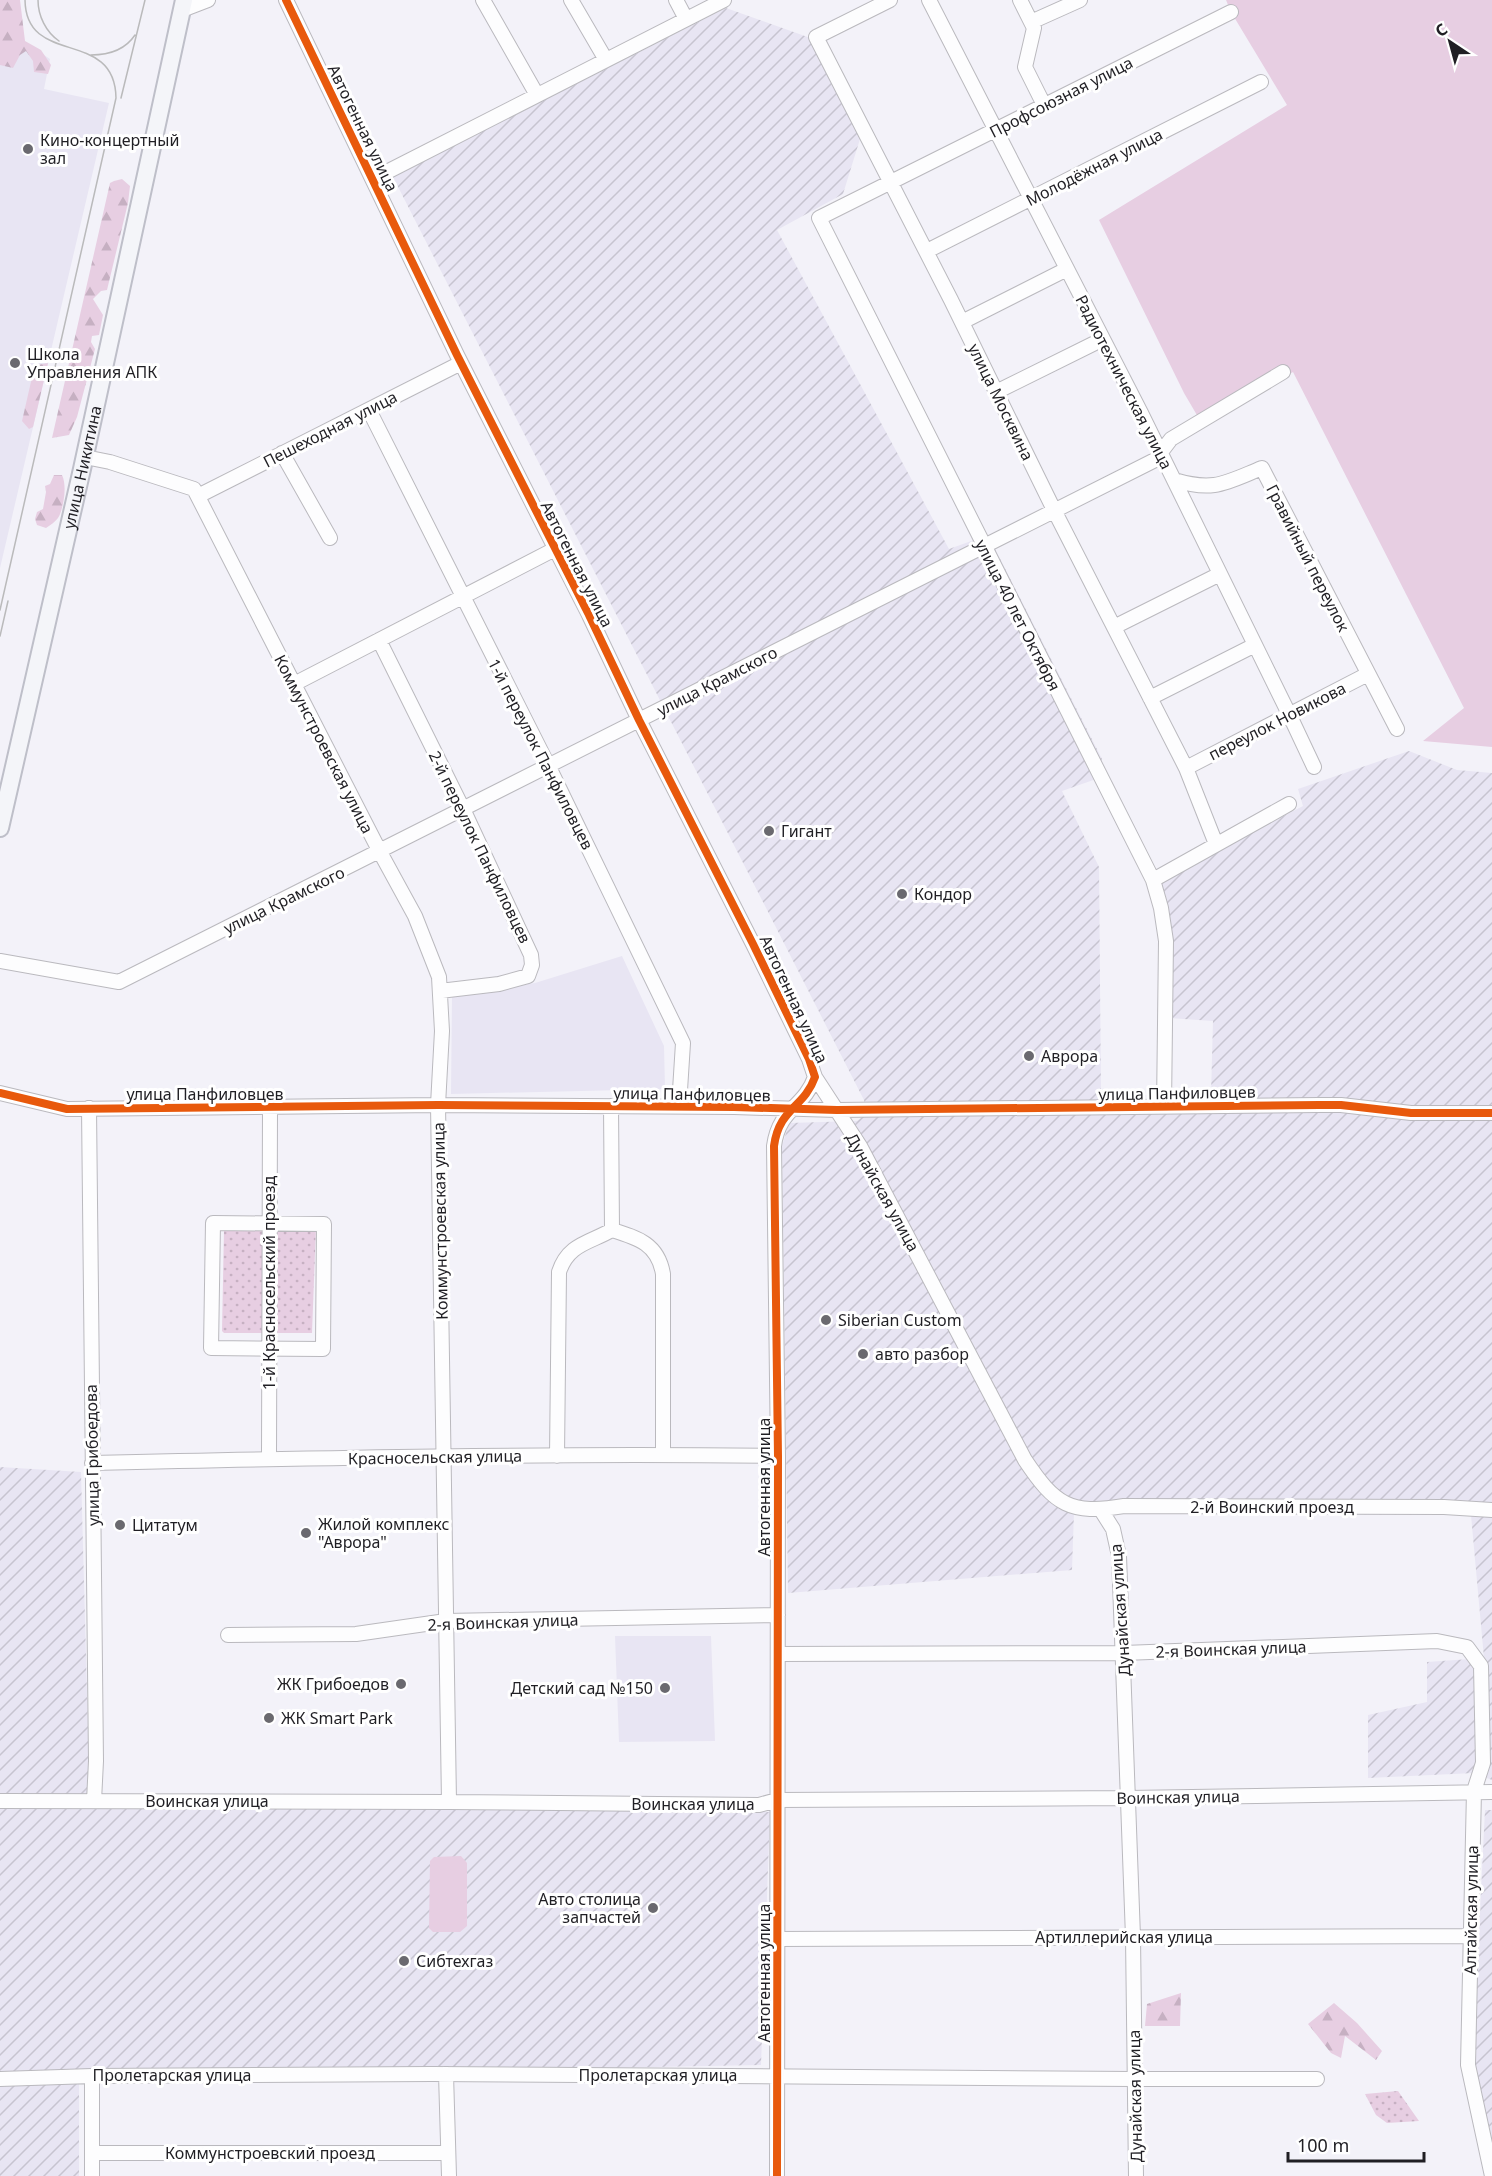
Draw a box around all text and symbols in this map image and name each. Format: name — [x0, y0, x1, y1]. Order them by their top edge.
north arrow — [1420, 12, 1480, 72]
text: С — [1431, 18, 1452, 42]
street label: Профсоюзная улица — [986, 51, 1136, 143]
street label: Автогенная улица — [323, 61, 403, 195]
street label: Молодёжная улица — [1022, 123, 1166, 211]
place label: Кино-концертный зал — [40, 129, 179, 169]
marker: Кино-концертный зал — [21, 142, 35, 156]
street label: Радиотехническая улица — [1070, 291, 1178, 473]
street label: улица Москвина — [963, 340, 1039, 464]
place label: Школа Управления АПК — [27, 343, 157, 383]
marker: Школа Управления АПК — [8, 356, 22, 370]
street label: Пешеходная улица — [259, 386, 401, 472]
street label: улица Никитина — [58, 403, 107, 531]
street label: Гравийный переулок — [1261, 481, 1355, 636]
street label: Автогенная улица — [536, 497, 618, 631]
street label: улица 40 лет Октября — [970, 535, 1066, 695]
street label: улица Крамского — [653, 641, 781, 721]
street label: Коммунстроевская улица — [269, 651, 379, 837]
street label: 1-й переулок Панфиловцев — [483, 655, 599, 853]
street label: переулок Новикова — [1205, 677, 1349, 765]
street label: 2-й переулок Панфиловцев — [424, 747, 536, 947]
place label: Гигант — [781, 820, 832, 842]
marker: Гигант — [762, 824, 776, 838]
street label: улица Крамского — [220, 861, 348, 939]
place label: Кондор — [914, 883, 972, 905]
marker: Кондор — [895, 887, 909, 901]
street label: Автогенная улица — [755, 931, 833, 1067]
place label: Аврора — [1041, 1045, 1098, 1067]
marker: Аврора — [1022, 1049, 1036, 1063]
street label: улица Панфиловцев — [1098, 1081, 1256, 1105]
street label: улица Панфиловцев — [613, 1082, 771, 1106]
street label: улица Панфиловцев — [126, 1083, 284, 1105]
street label: Коммунстроевская улица — [427, 1122, 453, 1320]
street label: Дунайская улица — [841, 1129, 925, 1255]
street label: 1-й Красносельский проезд — [258, 1175, 280, 1390]
place label: Siberian Custom — [838, 1309, 962, 1331]
marker: Siberian Custom — [819, 1313, 833, 1327]
place label: авто разбор — [875, 1343, 969, 1365]
marker: авто разбор — [856, 1347, 870, 1361]
street label: улица Грибоедова — [80, 1384, 104, 1526]
street label: Автогенная улица — [753, 1418, 775, 1556]
street label: Красносельская улица — [348, 1444, 522, 1470]
street label: 2-й Воинский проезд — [1190, 1496, 1354, 1518]
place label: Жилой комплекс "Аврора" — [318, 1513, 449, 1553]
place label: Цитатум — [132, 1514, 198, 1536]
marker: Цитатум — [113, 1518, 127, 1532]
marker: Жилой комплекс "Аврора" — [299, 1526, 313, 1540]
street label: Дунайская улица — [1104, 1543, 1136, 1677]
street label: 2-я Воинская улица — [427, 1608, 579, 1636]
street label: 2-я Воинская улица — [1155, 1635, 1307, 1663]
place label: ЖК Грибоедов — [277, 1673, 389, 1695]
marker: ЖК Грибоедов — [394, 1677, 408, 1691]
place label: Детский сад №150 — [511, 1677, 653, 1699]
marker: Детский сад №150 — [658, 1681, 672, 1695]
place label: ЖК Smart Park — [281, 1707, 393, 1729]
marker: ЖК Smart Park — [262, 1711, 276, 1725]
street label: Воинская улица — [1116, 1785, 1240, 1809]
street label: Воинская улица — [145, 1790, 269, 1812]
street label: Воинская улица — [631, 1793, 755, 1815]
street label: Алтайская улица — [1459, 1845, 1483, 1975]
place label: Авто столица запчастей — [538, 1888, 641, 1928]
marker: Авто столица запчастей — [646, 1901, 660, 1915]
street label: Автогенная улица — [753, 1904, 775, 2042]
street label: Артиллерийская улица — [1035, 1926, 1213, 1948]
place label: Сибтехгаз — [416, 1950, 493, 1972]
marker: Сибтехгаз — [397, 1954, 411, 1968]
street label: Дунайская улица — [1123, 2029, 1147, 2163]
street label: Пролетарская улица — [93, 2064, 251, 2086]
street label: Пролетарская улица — [579, 2064, 737, 2086]
scale bar — [1288, 2125, 1424, 2163]
text: 100 m — [1297, 2133, 1349, 2157]
street label: Коммунстроевский проезд — [165, 2142, 375, 2164]

